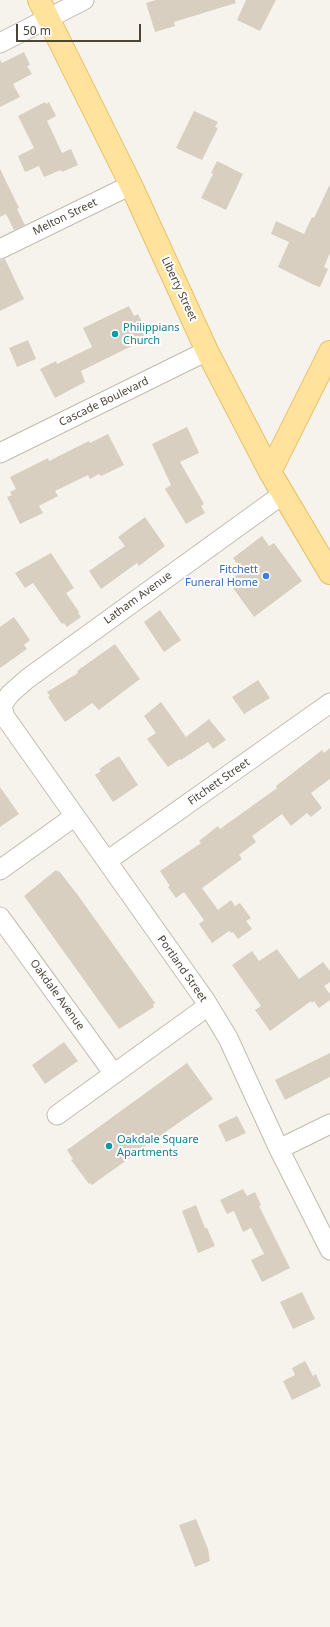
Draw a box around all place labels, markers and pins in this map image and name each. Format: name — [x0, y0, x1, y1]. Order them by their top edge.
place label: Philippians Church — [123, 321, 180, 347]
marker: Philippians Church — [110, 329, 120, 339]
place label: Fitchett Funeral Home — [185, 563, 258, 589]
marker: Fitchett Funeral Home — [261, 571, 271, 581]
place label: Oakdale Square Apartments — [117, 1133, 199, 1159]
marker: Oakdale Square Apartments — [104, 1141, 114, 1151]

